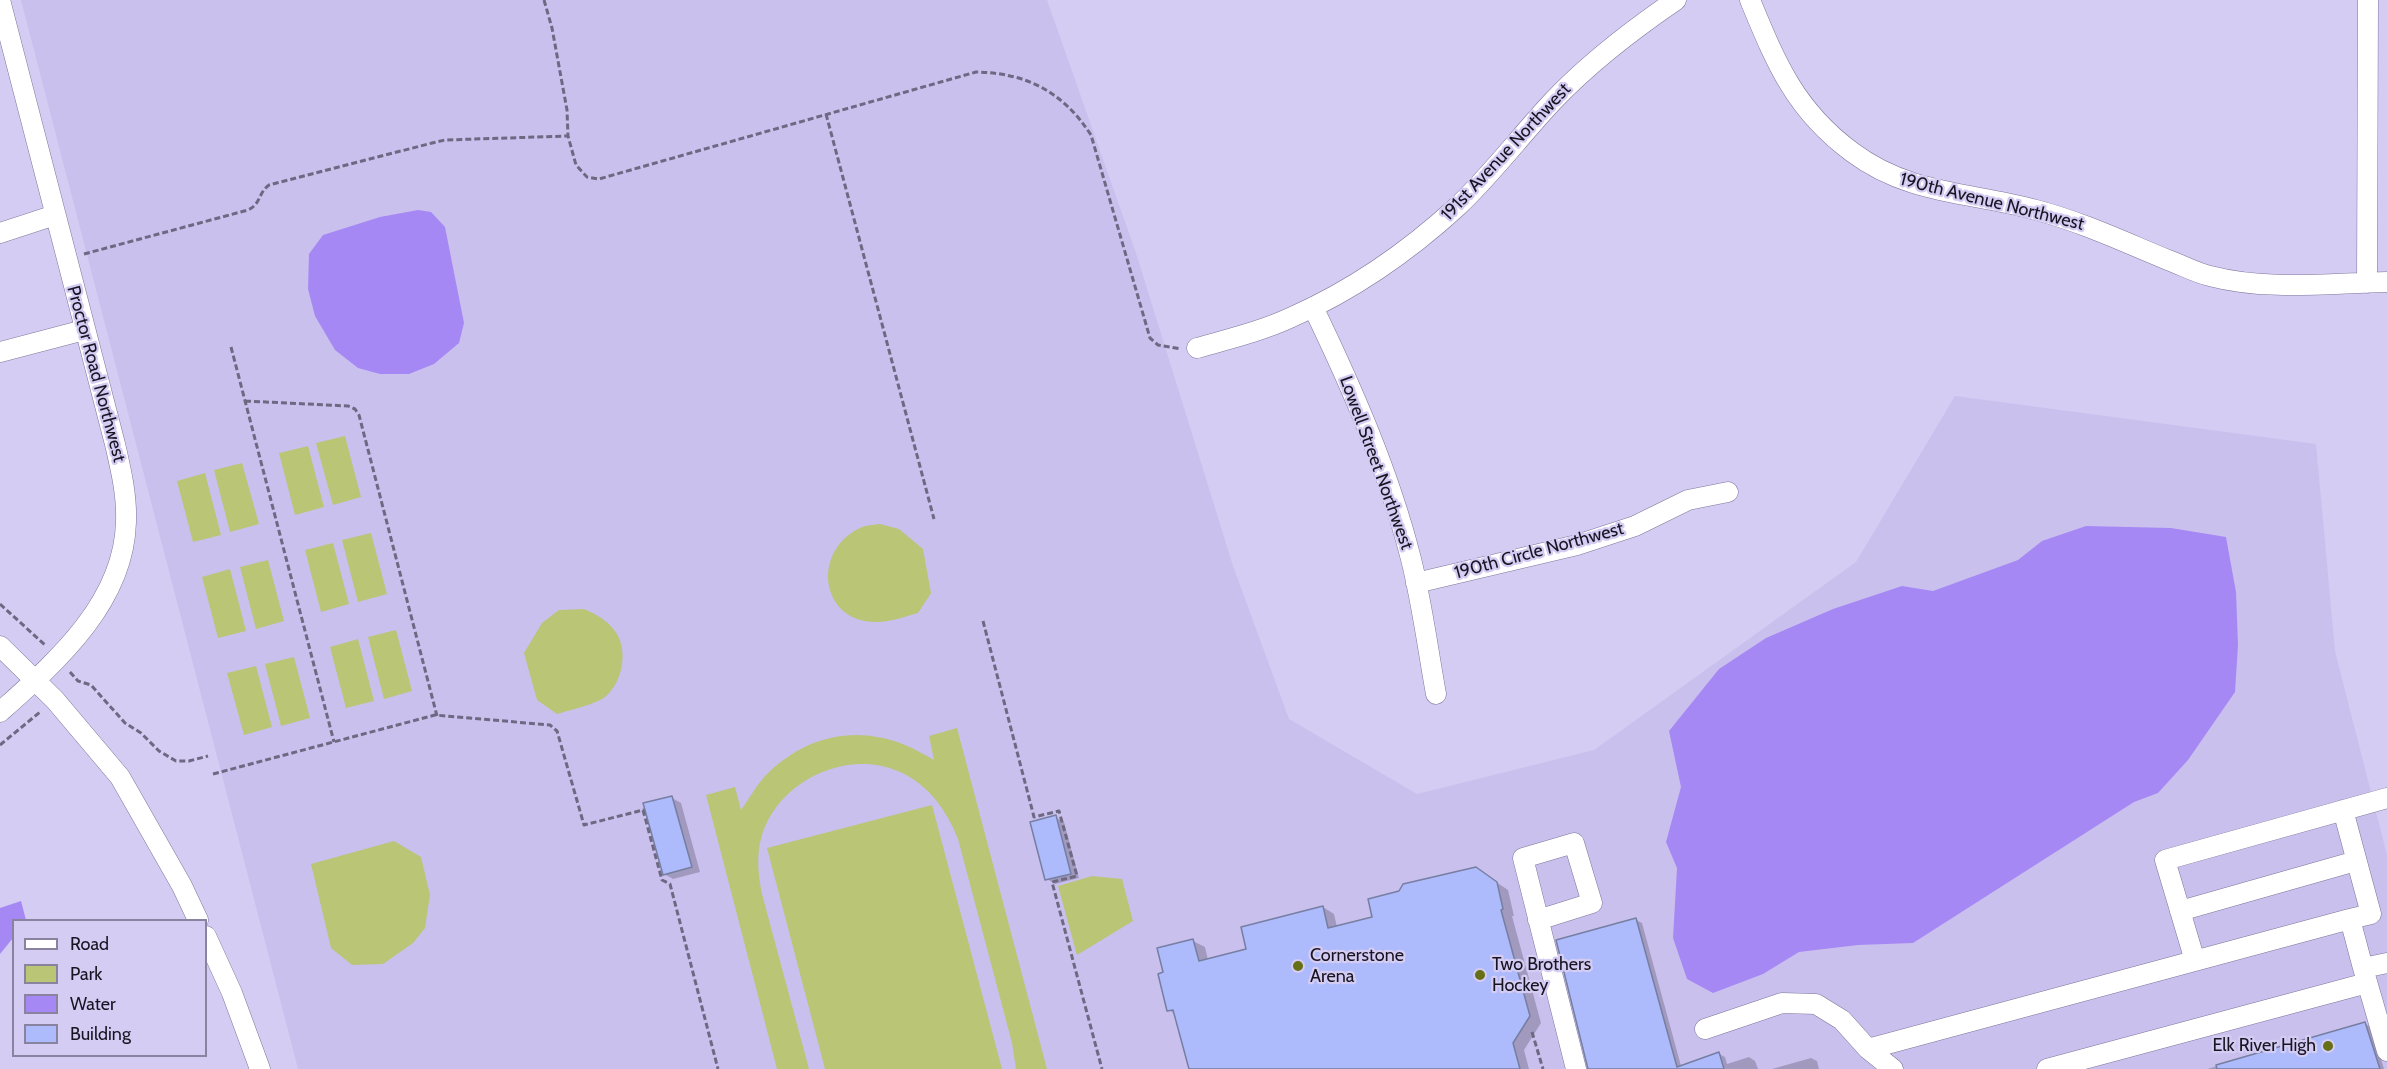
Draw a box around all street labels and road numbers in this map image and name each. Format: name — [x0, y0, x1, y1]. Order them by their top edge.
street label: 191st Avenue Northwest — [1437, 79, 1575, 225]
street label: 190th Avenue Northwest — [1898, 169, 2086, 235]
street label: Proctor Road Northwest — [62, 283, 130, 465]
street label: Lowell Street Northwest — [1335, 373, 1417, 553]
street label: 190th Circle Northwest — [1452, 518, 1626, 584]

